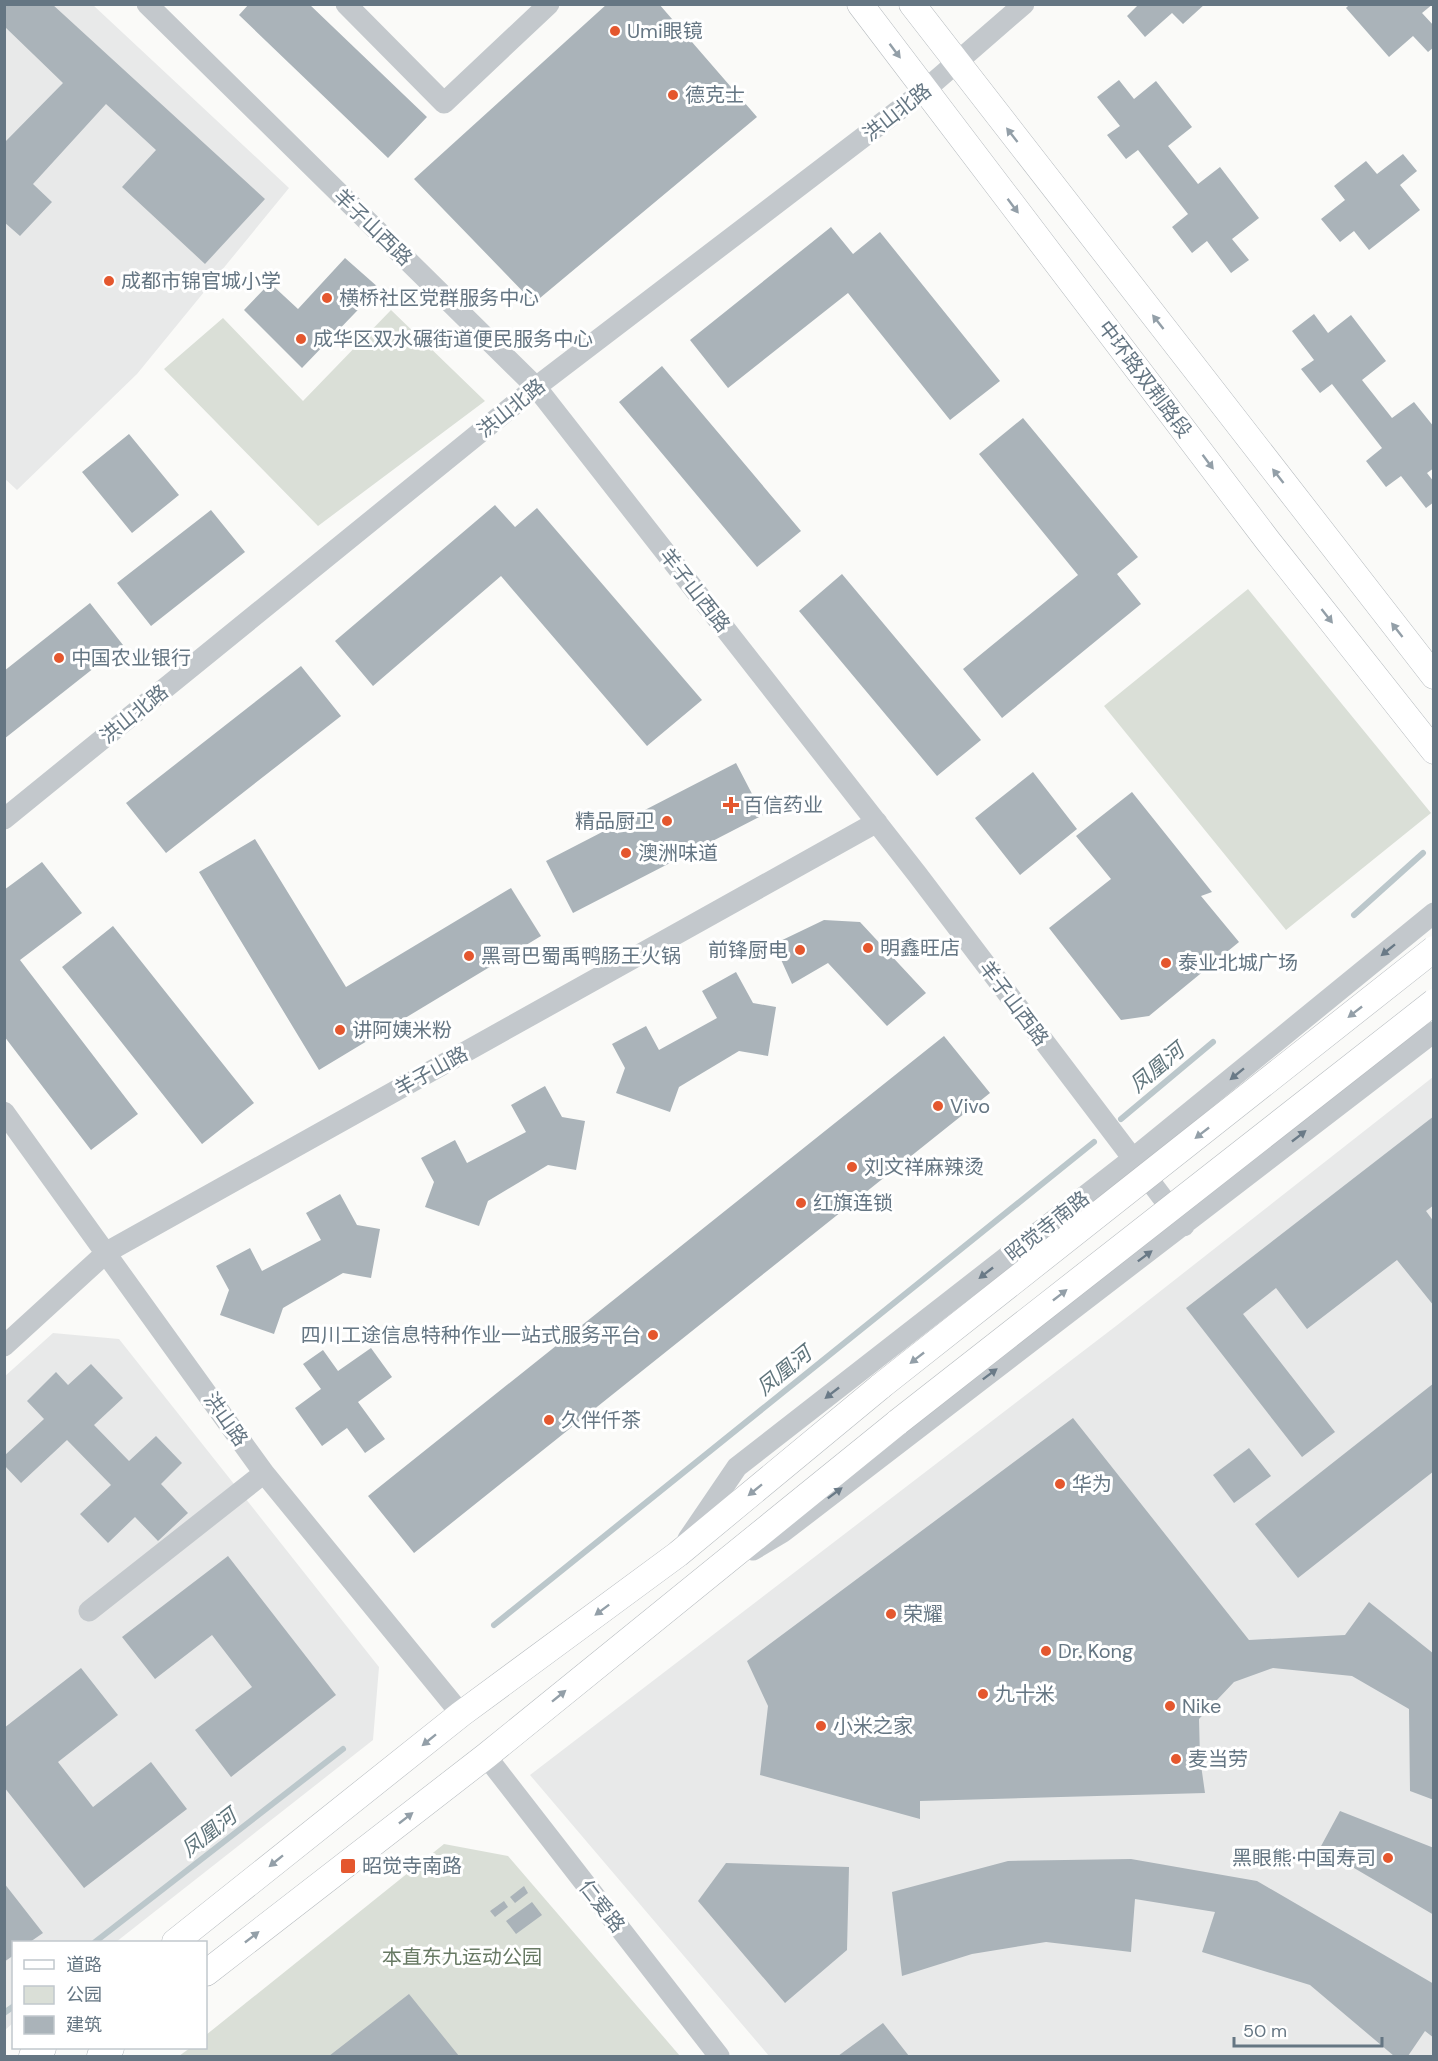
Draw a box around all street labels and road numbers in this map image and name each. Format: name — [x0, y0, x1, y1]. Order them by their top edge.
street label: 洪山北路 — [857, 77, 937, 147]
street label: 羊子山西路 — [328, 183, 418, 271]
street label: 中环路双荆路段 — [1092, 315, 1198, 443]
street label: 洪山北路 — [472, 373, 550, 443]
street label: 羊子山西路 — [654, 543, 736, 637]
street label: 洪山北路 — [95, 679, 173, 749]
street label: 羊子山西路 — [974, 955, 1054, 1051]
street label: 羊子山路 — [390, 1040, 472, 1102]
street label: 昭觉寺南路 — [1000, 1185, 1094, 1267]
street label: 洪山路 — [198, 1387, 254, 1451]
street label: 仁爱路 — [573, 1874, 631, 1938]

